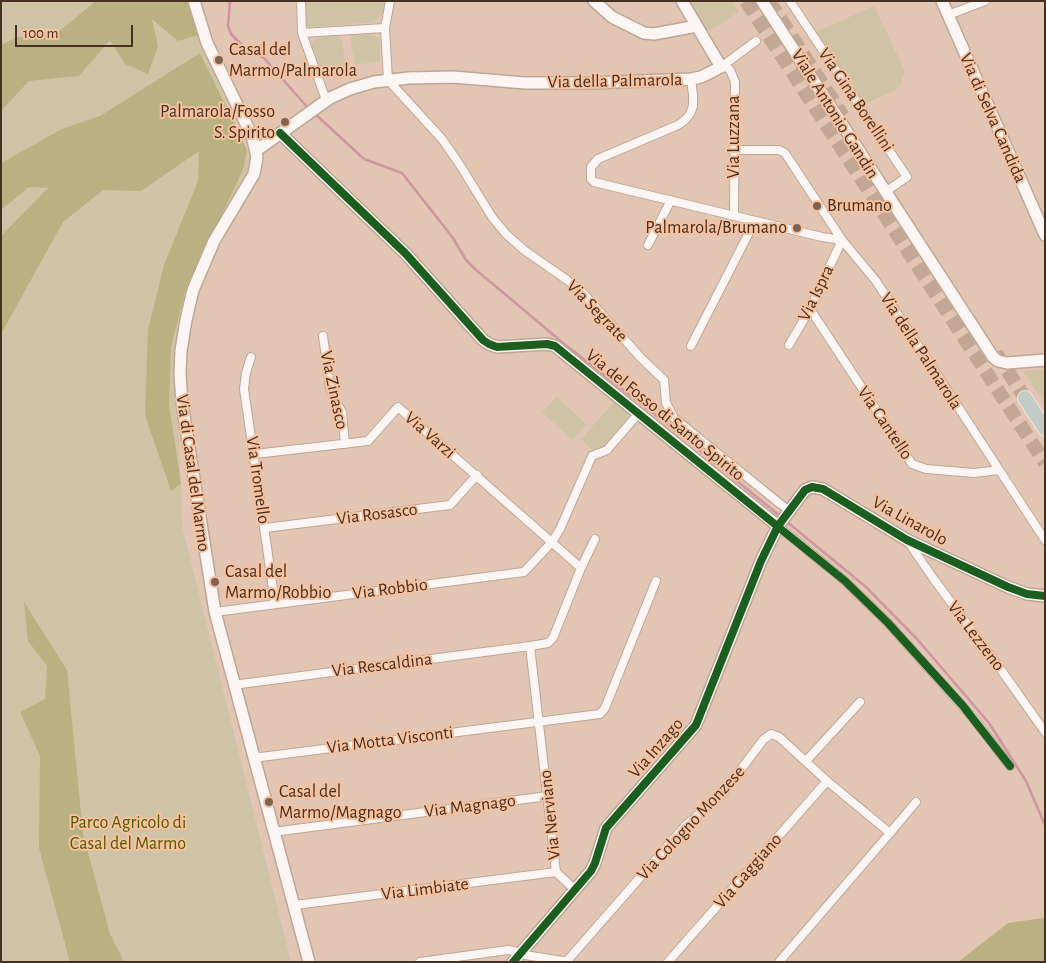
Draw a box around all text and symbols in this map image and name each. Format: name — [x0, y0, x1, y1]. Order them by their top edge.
scale bar — [18, 15, 135, 47]
text: 100 m — [23, 26, 58, 41]
place label: Casal del Marmo/Palmarola — [229, 39, 357, 82]
street label: Via Gina Borellini — [813, 44, 899, 156]
street label: Viale Antonio Gandin — [786, 45, 884, 183]
street label: Via di Selva Candida — [955, 50, 1031, 186]
marker: Casal del Marmo/Palmarola — [213, 54, 225, 66]
street label: Via della Palmarola — [547, 69, 683, 93]
street label: Via Luzzana — [723, 95, 745, 179]
place label: Palmarola/Fosso S. Spirito — [160, 101, 275, 144]
marker: Palmarola/Fosso S. Spirito — [279, 116, 291, 128]
place label: Brumano — [827, 195, 892, 217]
marker: Brumano — [811, 200, 823, 212]
place label: Palmarola/Brumano — [645, 217, 787, 239]
marker: Palmarola/Brumano — [791, 222, 803, 234]
street label: Via Ispra — [793, 261, 839, 325]
street label: Via Segrate — [562, 275, 632, 347]
street label: Via della Palmarola — [875, 288, 967, 414]
street label: Via del Fosso di Santo Spirito — [581, 344, 749, 486]
street label: Via Zinasco — [315, 349, 353, 431]
street label: Via Cantello — [853, 382, 917, 464]
street label: Via di Casal del Marmo — [171, 393, 215, 553]
street label: Via Varzi — [400, 407, 460, 463]
street label: Via Tromello — [241, 435, 275, 525]
street label: Via Linarolo — [868, 491, 952, 551]
street label: Via Rosasco — [335, 498, 419, 530]
place label: Casal del Marmo/Robbio — [225, 561, 331, 604]
street label: Via Robbio — [351, 574, 429, 604]
marker: Casal del Marmo/Robbio — [209, 576, 221, 588]
street label: Via Lezzeno — [943, 597, 1009, 675]
street label: Via Rescaldina — [331, 648, 433, 682]
street label: Via Inzago — [624, 713, 688, 783]
street label: Via Motta Visconti — [325, 722, 455, 758]
street label: Via Cologno Monzese — [632, 761, 750, 885]
street label: Via Nerviano — [535, 769, 565, 861]
place label: Casal del Marmo/Magnago — [279, 781, 402, 824]
street label: Via Magnago — [423, 790, 517, 822]
marker: Casal del Marmo/Magnago — [263, 796, 275, 808]
park label: Parco Agricolo di Casal del Marmo — [70, 812, 186, 854]
street label: Via Gaggiano — [709, 829, 787, 913]
street label: Via Limbiate — [380, 873, 470, 905]

